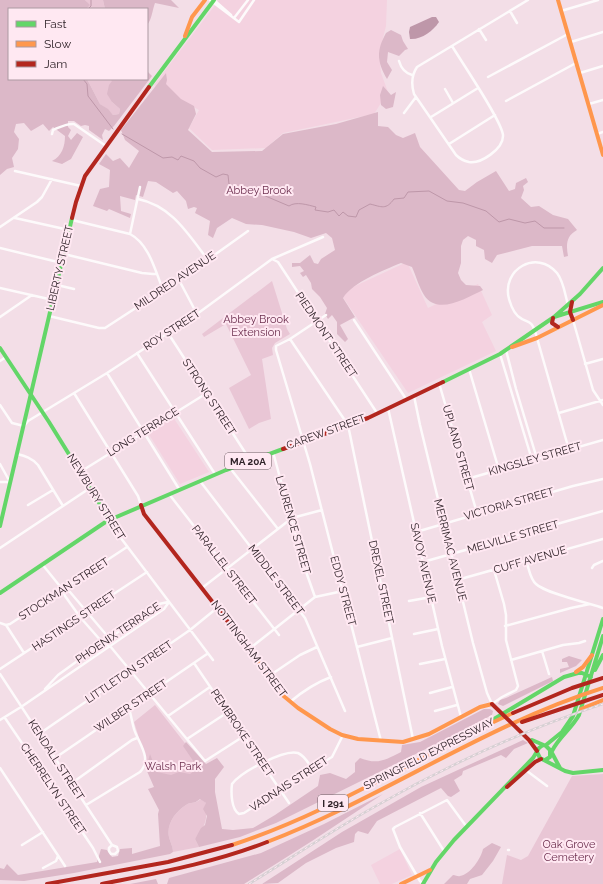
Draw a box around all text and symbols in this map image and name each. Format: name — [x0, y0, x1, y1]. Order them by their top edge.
legend — [8, 8, 148, 80]
text: Fast — [44, 17, 67, 31]
text: Slow — [44, 37, 71, 51]
text: Jam — [44, 57, 67, 71]
park label: Abbey Brook — [226, 184, 292, 197]
street label: LIBERTY STREET — [44, 224, 76, 312]
street label: MILDRED AVENUE — [132, 249, 218, 313]
street label: PIEDMONT STREET — [293, 290, 360, 380]
street label: ROY STREET — [141, 307, 203, 353]
park label: Abbey Brook Extension — [223, 313, 289, 339]
street label: STRONG STREET — [179, 356, 239, 438]
street label: UPLAND STREET — [440, 404, 477, 493]
street label: LONG TERRACE — [105, 405, 182, 459]
street label: CAREW STREET — [285, 412, 368, 452]
street label: KINGSLEY STREET — [487, 439, 583, 479]
street label: NEWBURY STREET — [64, 451, 128, 543]
road number: MA 20A — [225, 453, 271, 469]
street label: LAURENCE STREET — [273, 474, 313, 576]
street label: VICTORIA STREET — [463, 485, 556, 523]
street label: MERRIMAC AVENUE — [431, 498, 469, 603]
street label: MELVILLE STREET — [466, 518, 561, 556]
street label: SAVOY AVENUE — [407, 522, 439, 605]
street label: PARALLEL STREET — [189, 523, 259, 608]
street label: DREXEL STREET — [366, 539, 396, 625]
street label: MIDDLE STREET — [245, 542, 307, 618]
street label: CUFF AVENUE — [492, 543, 568, 577]
street label: EDDY STREET — [327, 554, 359, 628]
street label: STOCKMAN STREET — [16, 555, 112, 623]
street label: HASTINGS STREET — [30, 588, 119, 654]
street label: NOTTINGHAM STREET — [208, 598, 290, 700]
street label: PHOENIX TERRACE — [73, 600, 163, 666]
street label: LITTLETON STREET — [83, 638, 175, 706]
street label: WILBER STREET — [92, 677, 170, 735]
street label: PEMBROKE STREET — [208, 687, 276, 780]
street label: SPRINGFIELD EXPRESSWAY — [362, 715, 496, 793]
street label: KENDALL STREET — [25, 717, 87, 803]
street label: CHERRELYN STREET — [17, 741, 89, 838]
street label: VADNAIS STREET — [247, 754, 331, 814]
park label: Walsh Park — [145, 760, 202, 773]
road number: I 291 — [318, 795, 348, 811]
park label: Oak Grove Cemetery — [543, 838, 596, 864]

